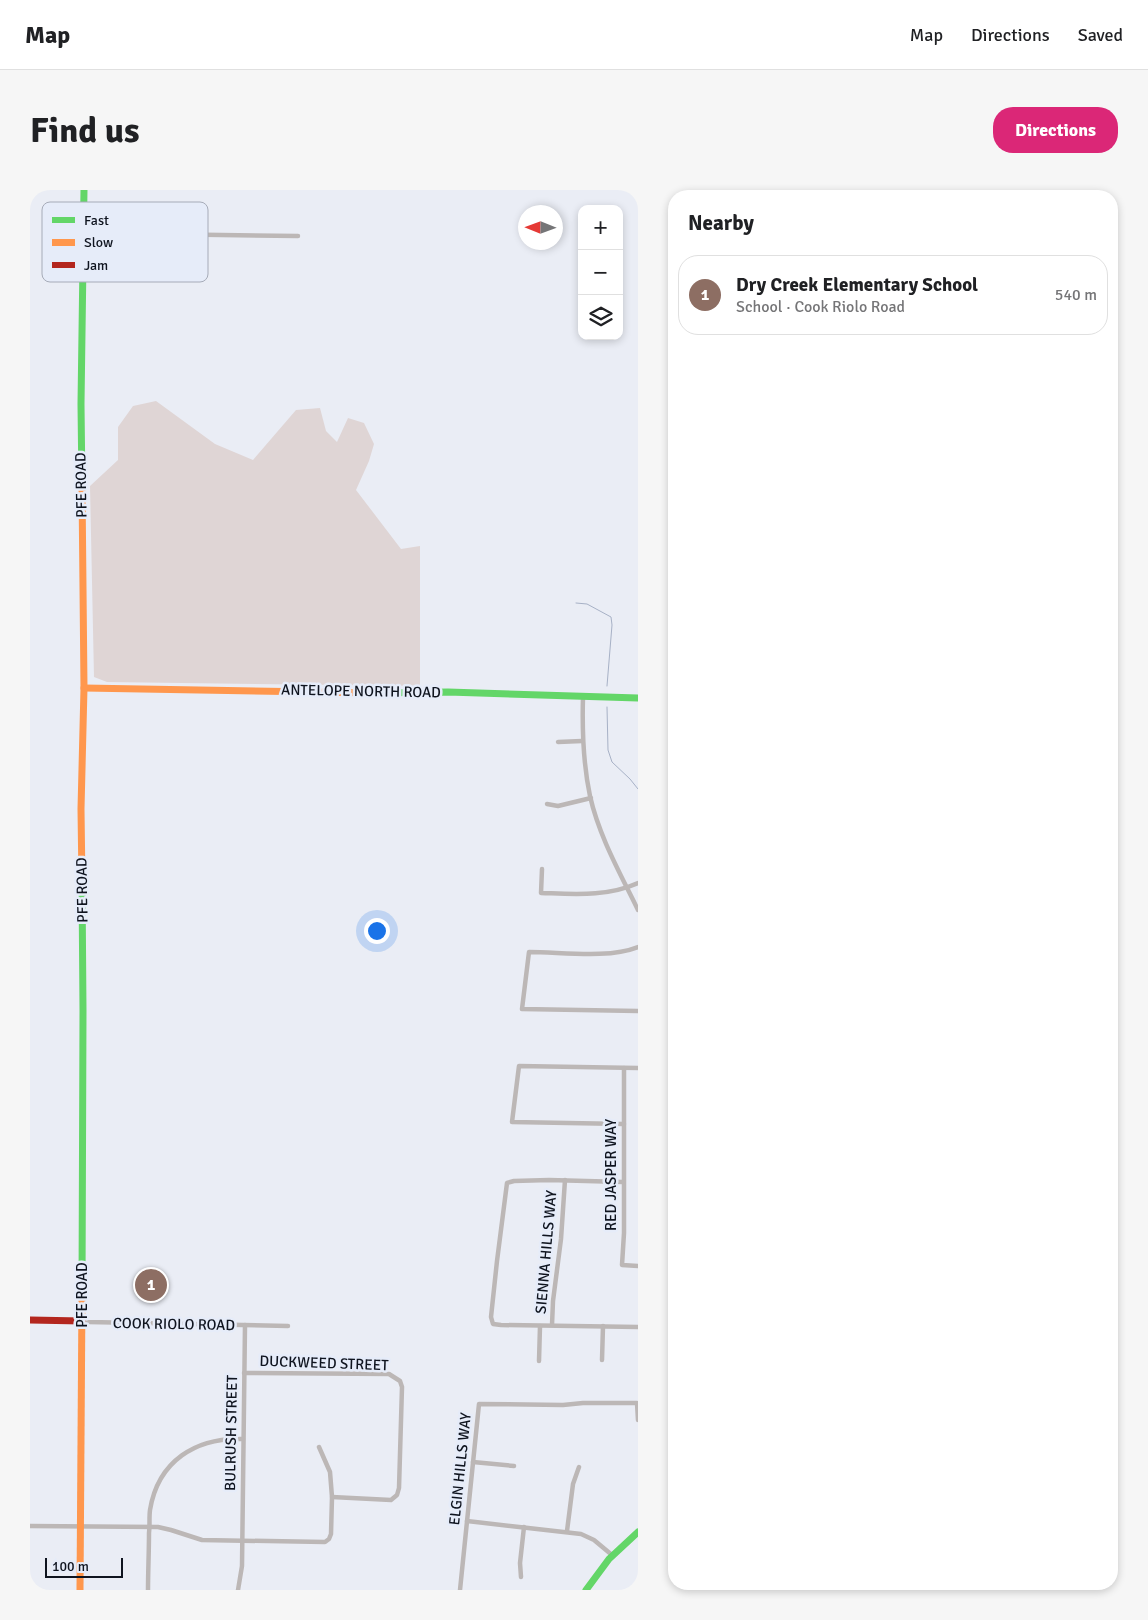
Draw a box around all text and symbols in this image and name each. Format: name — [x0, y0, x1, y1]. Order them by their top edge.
text: Map — [25, 20, 70, 50]
text: Map — [910, 24, 943, 46]
text: Directions — [971, 24, 1050, 46]
text: Saved — [1078, 24, 1123, 46]
button: Directions — [993, 107, 1118, 153]
text: Find us — [30, 109, 140, 152]
legend — [42, 202, 208, 282]
north arrow — [518, 205, 563, 250]
map controls — [578, 205, 623, 340]
button: + — [578, 205, 623, 250]
text: Nearby — [688, 210, 754, 236]
text: Fast — [84, 212, 109, 229]
text: Slow — [84, 234, 113, 251]
button: − — [578, 250, 623, 295]
text: Jam — [84, 257, 108, 274]
text: Dry Creek Elementary School — [736, 273, 978, 297]
text: 1 — [701, 285, 709, 305]
text: 540 m — [1055, 285, 1097, 305]
button: layers — [578, 295, 623, 340]
text: School · Cook Riolo Road — [736, 297, 905, 317]
street label: PFE ROAD — [71, 452, 91, 518]
street label: ANTELOPE NORTH ROAD — [281, 681, 441, 701]
street label: PFE ROAD — [72, 857, 92, 923]
your location — [364, 918, 390, 944]
street label: RED JASPER WAY — [602, 1119, 620, 1231]
street label: SIENNA HILLS WAY — [532, 1189, 560, 1314]
street label: PFE ROAD — [73, 1262, 91, 1328]
pin: 1 — [135, 1266, 167, 1304]
street label: COOK RIOLO ROAD — [113, 1314, 235, 1334]
street label: DUCKWEED STREET — [259, 1352, 389, 1374]
street label: BULRUSH STREET — [221, 1374, 241, 1491]
street label: ELGIN HILLS WAY — [445, 1411, 475, 1526]
scale bar — [45, 1555, 122, 1578]
text: 100 m — [52, 1558, 89, 1575]

